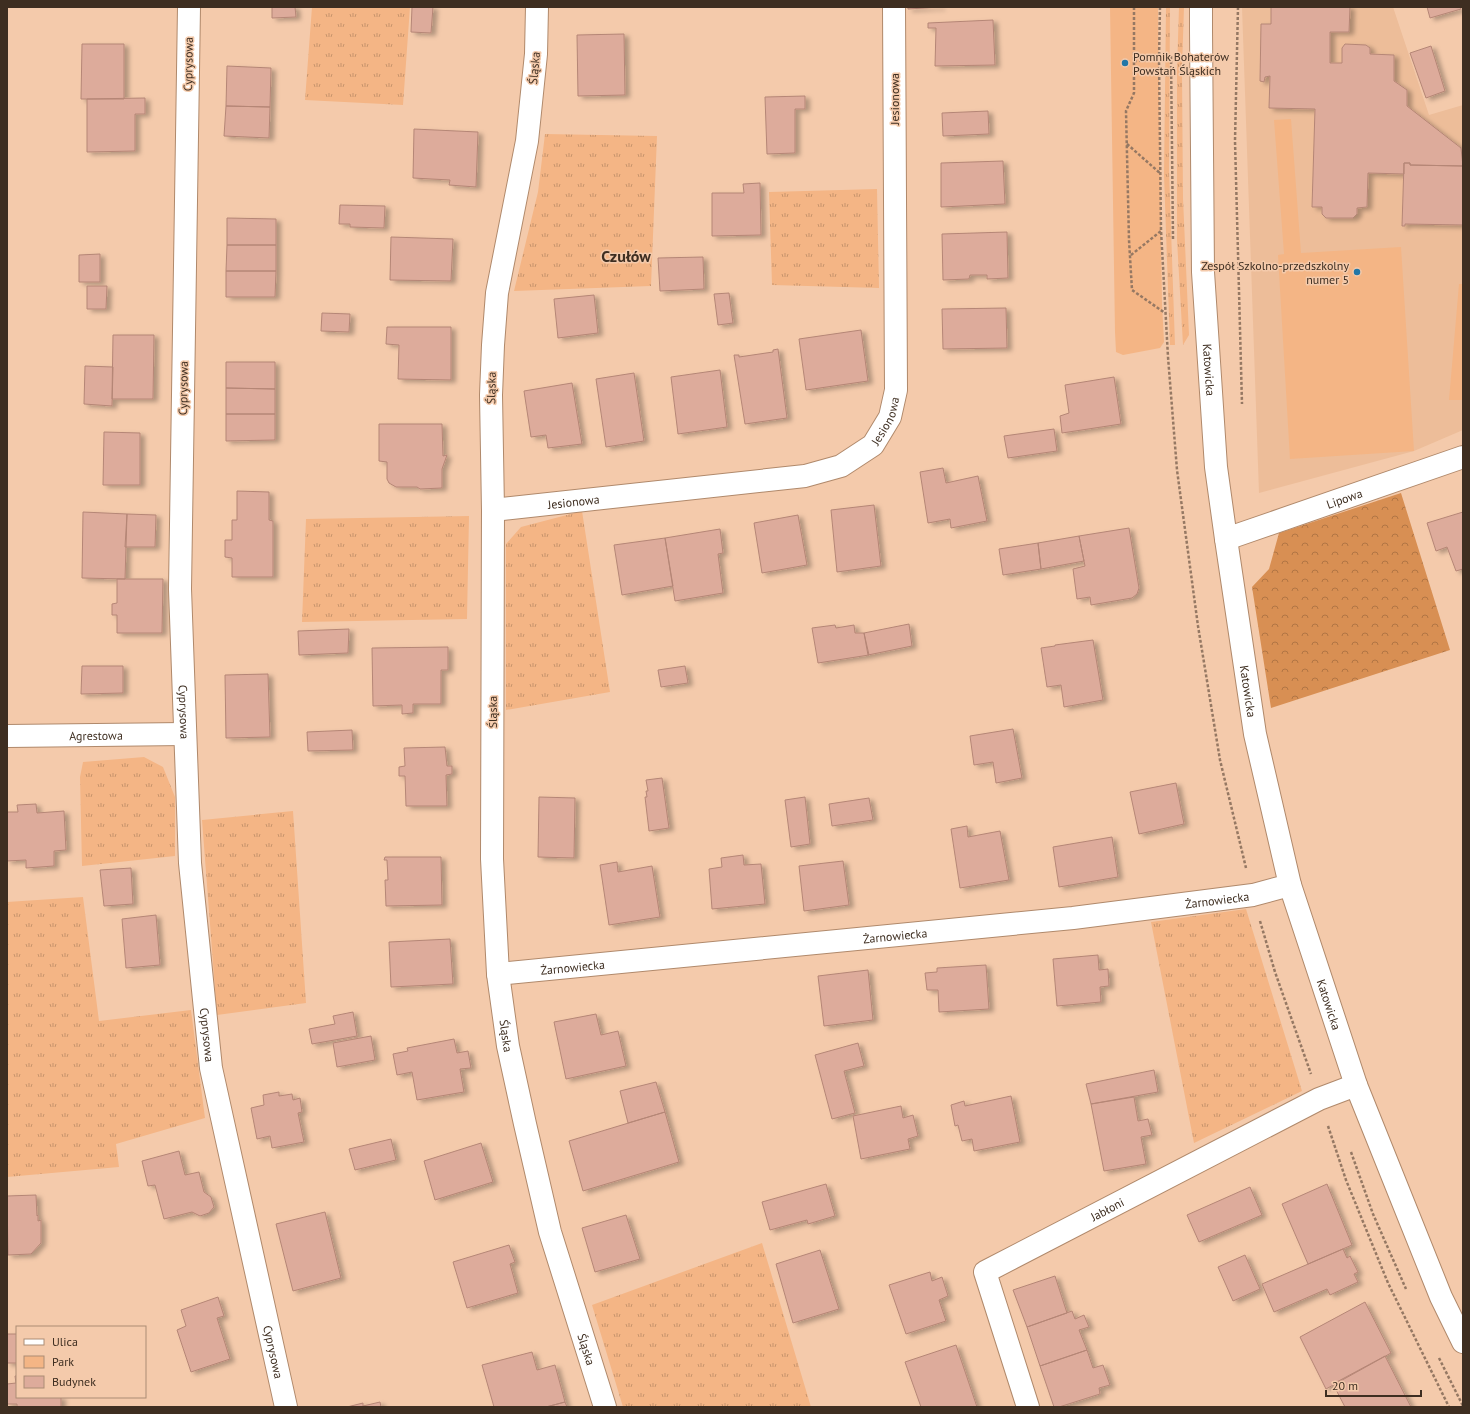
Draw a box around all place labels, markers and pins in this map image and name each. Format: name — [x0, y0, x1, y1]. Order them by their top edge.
place label: Pomnik Bohaterów Powstań Śląskich — [1133, 49, 1229, 78]
marker: Pomnik Bohaterów Powstań Śląskich — [1120, 58, 1130, 68]
place label: Zespół Szkolno-przedszkolny numer 5 — [1201, 258, 1349, 287]
marker: Zespół Szkolno-przedszkolny numer 5 — [1352, 267, 1362, 277]

